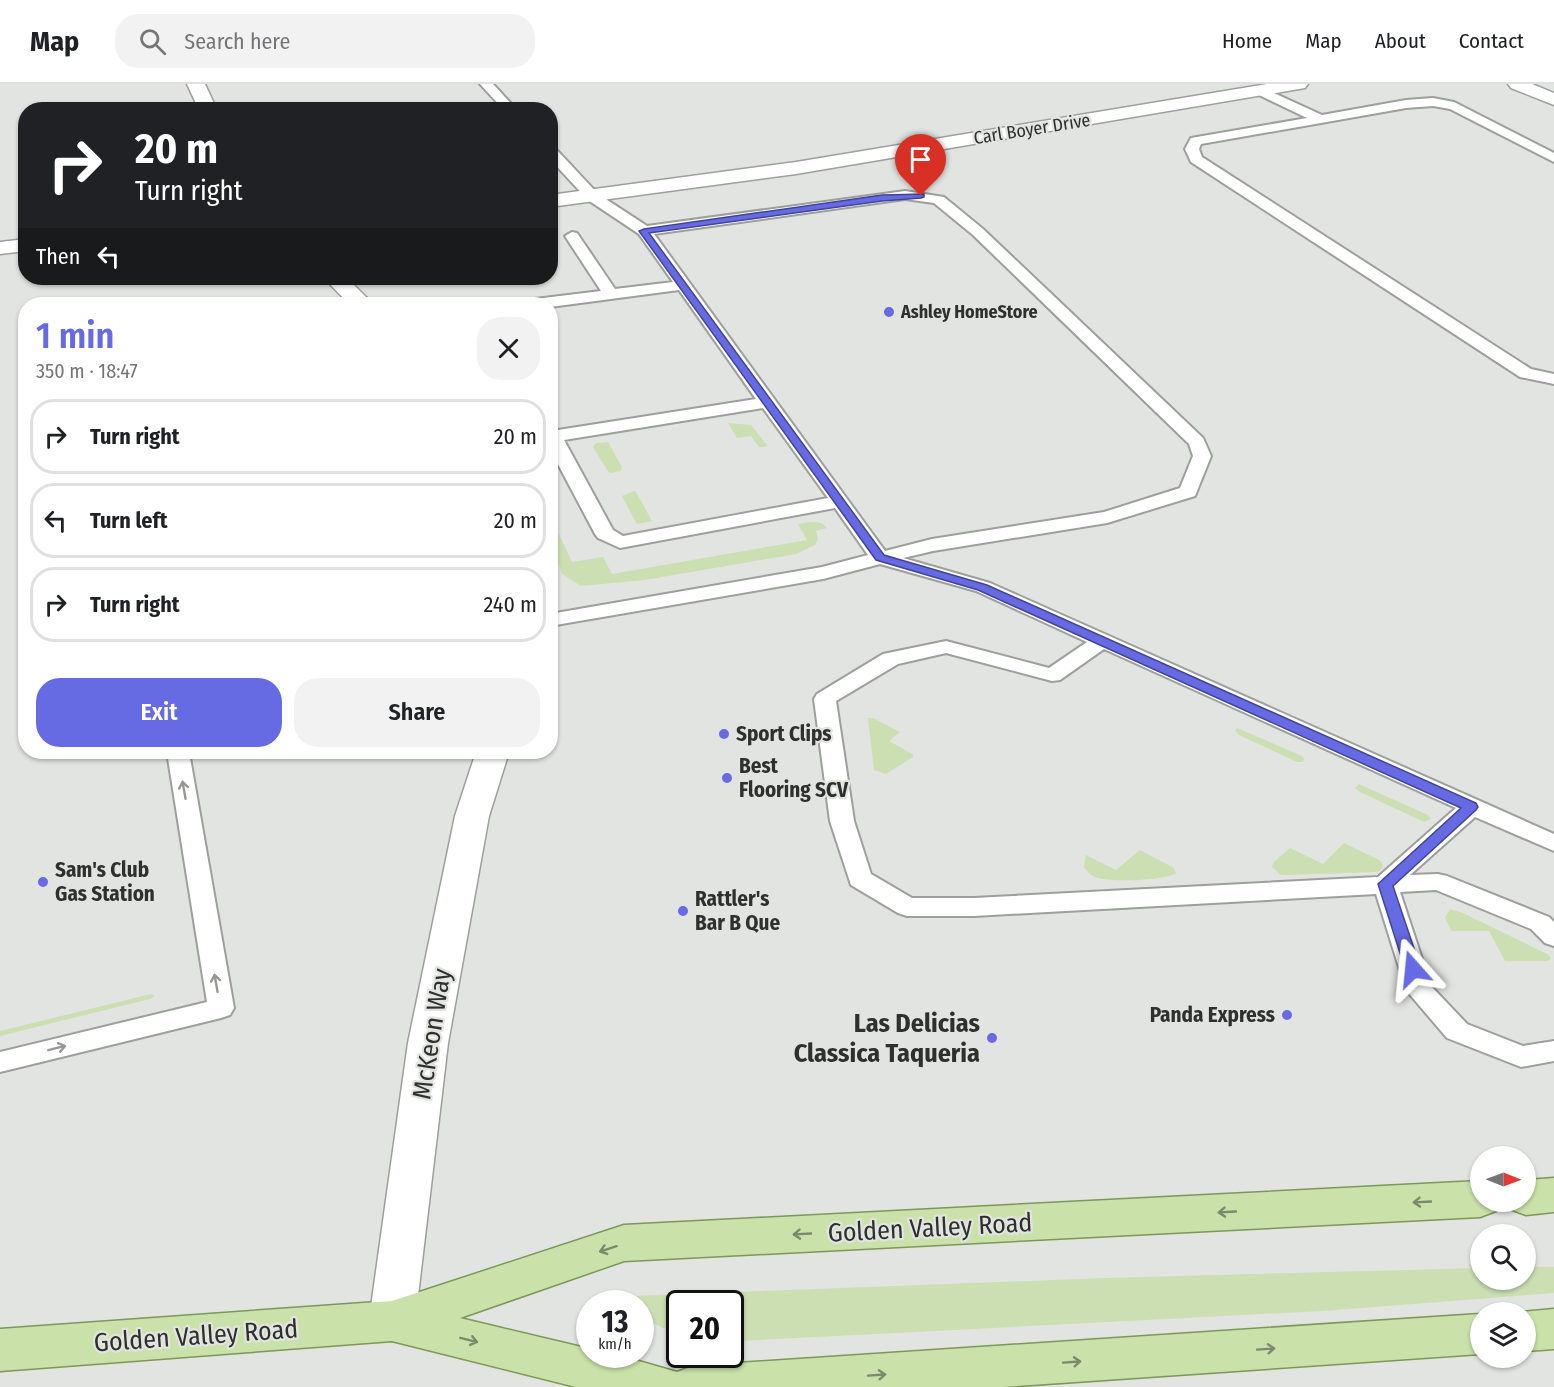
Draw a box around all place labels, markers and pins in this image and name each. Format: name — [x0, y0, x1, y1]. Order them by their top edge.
pin — [895, 134, 946, 196]
place label: Ashley HomeStore — [900, 301, 1038, 323]
marker: Ashley HomeStore — [882, 305, 896, 319]
place label: Sport Clips — [736, 721, 832, 747]
marker: Sport Clips — [717, 727, 731, 741]
place label: Best Flooring SCV — [739, 753, 849, 803]
marker: Best Flooring SCV — [720, 771, 734, 785]
place label: Sam's Club Gas Station — [55, 857, 155, 907]
marker: Sam's Club Gas Station — [36, 875, 50, 889]
place label: Rattler's Bar B Que — [695, 886, 780, 936]
marker: Rattler's Bar B Que — [676, 904, 690, 918]
place label: Panda Express — [1150, 1002, 1275, 1028]
place label: Las Delicias Classica Taqueria — [794, 1008, 980, 1069]
marker: Panda Express — [1280, 1008, 1294, 1022]
marker: Las Delicias Classica Taqueria — [985, 1031, 999, 1045]

